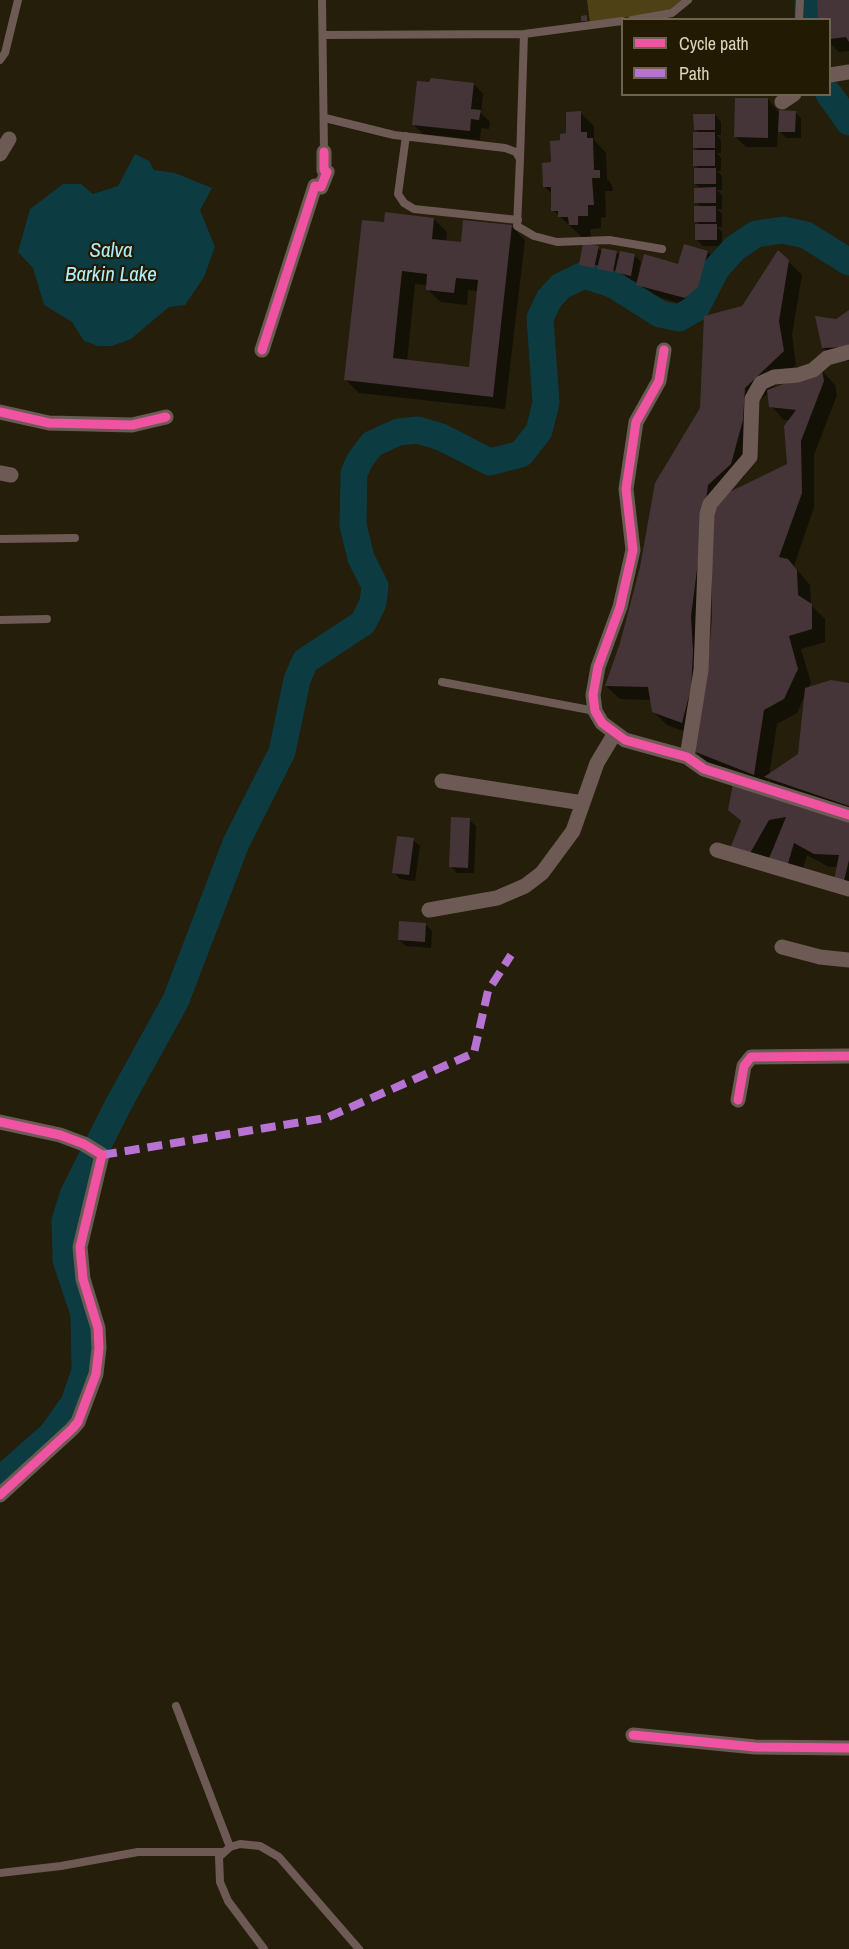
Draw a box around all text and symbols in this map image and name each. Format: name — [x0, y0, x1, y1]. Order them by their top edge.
legend — [621, 18, 831, 96]
text: Cycle path — [679, 31, 749, 56]
text: Path — [679, 61, 709, 86]
water label: Salva Barkin Lake — [65, 238, 157, 288]

